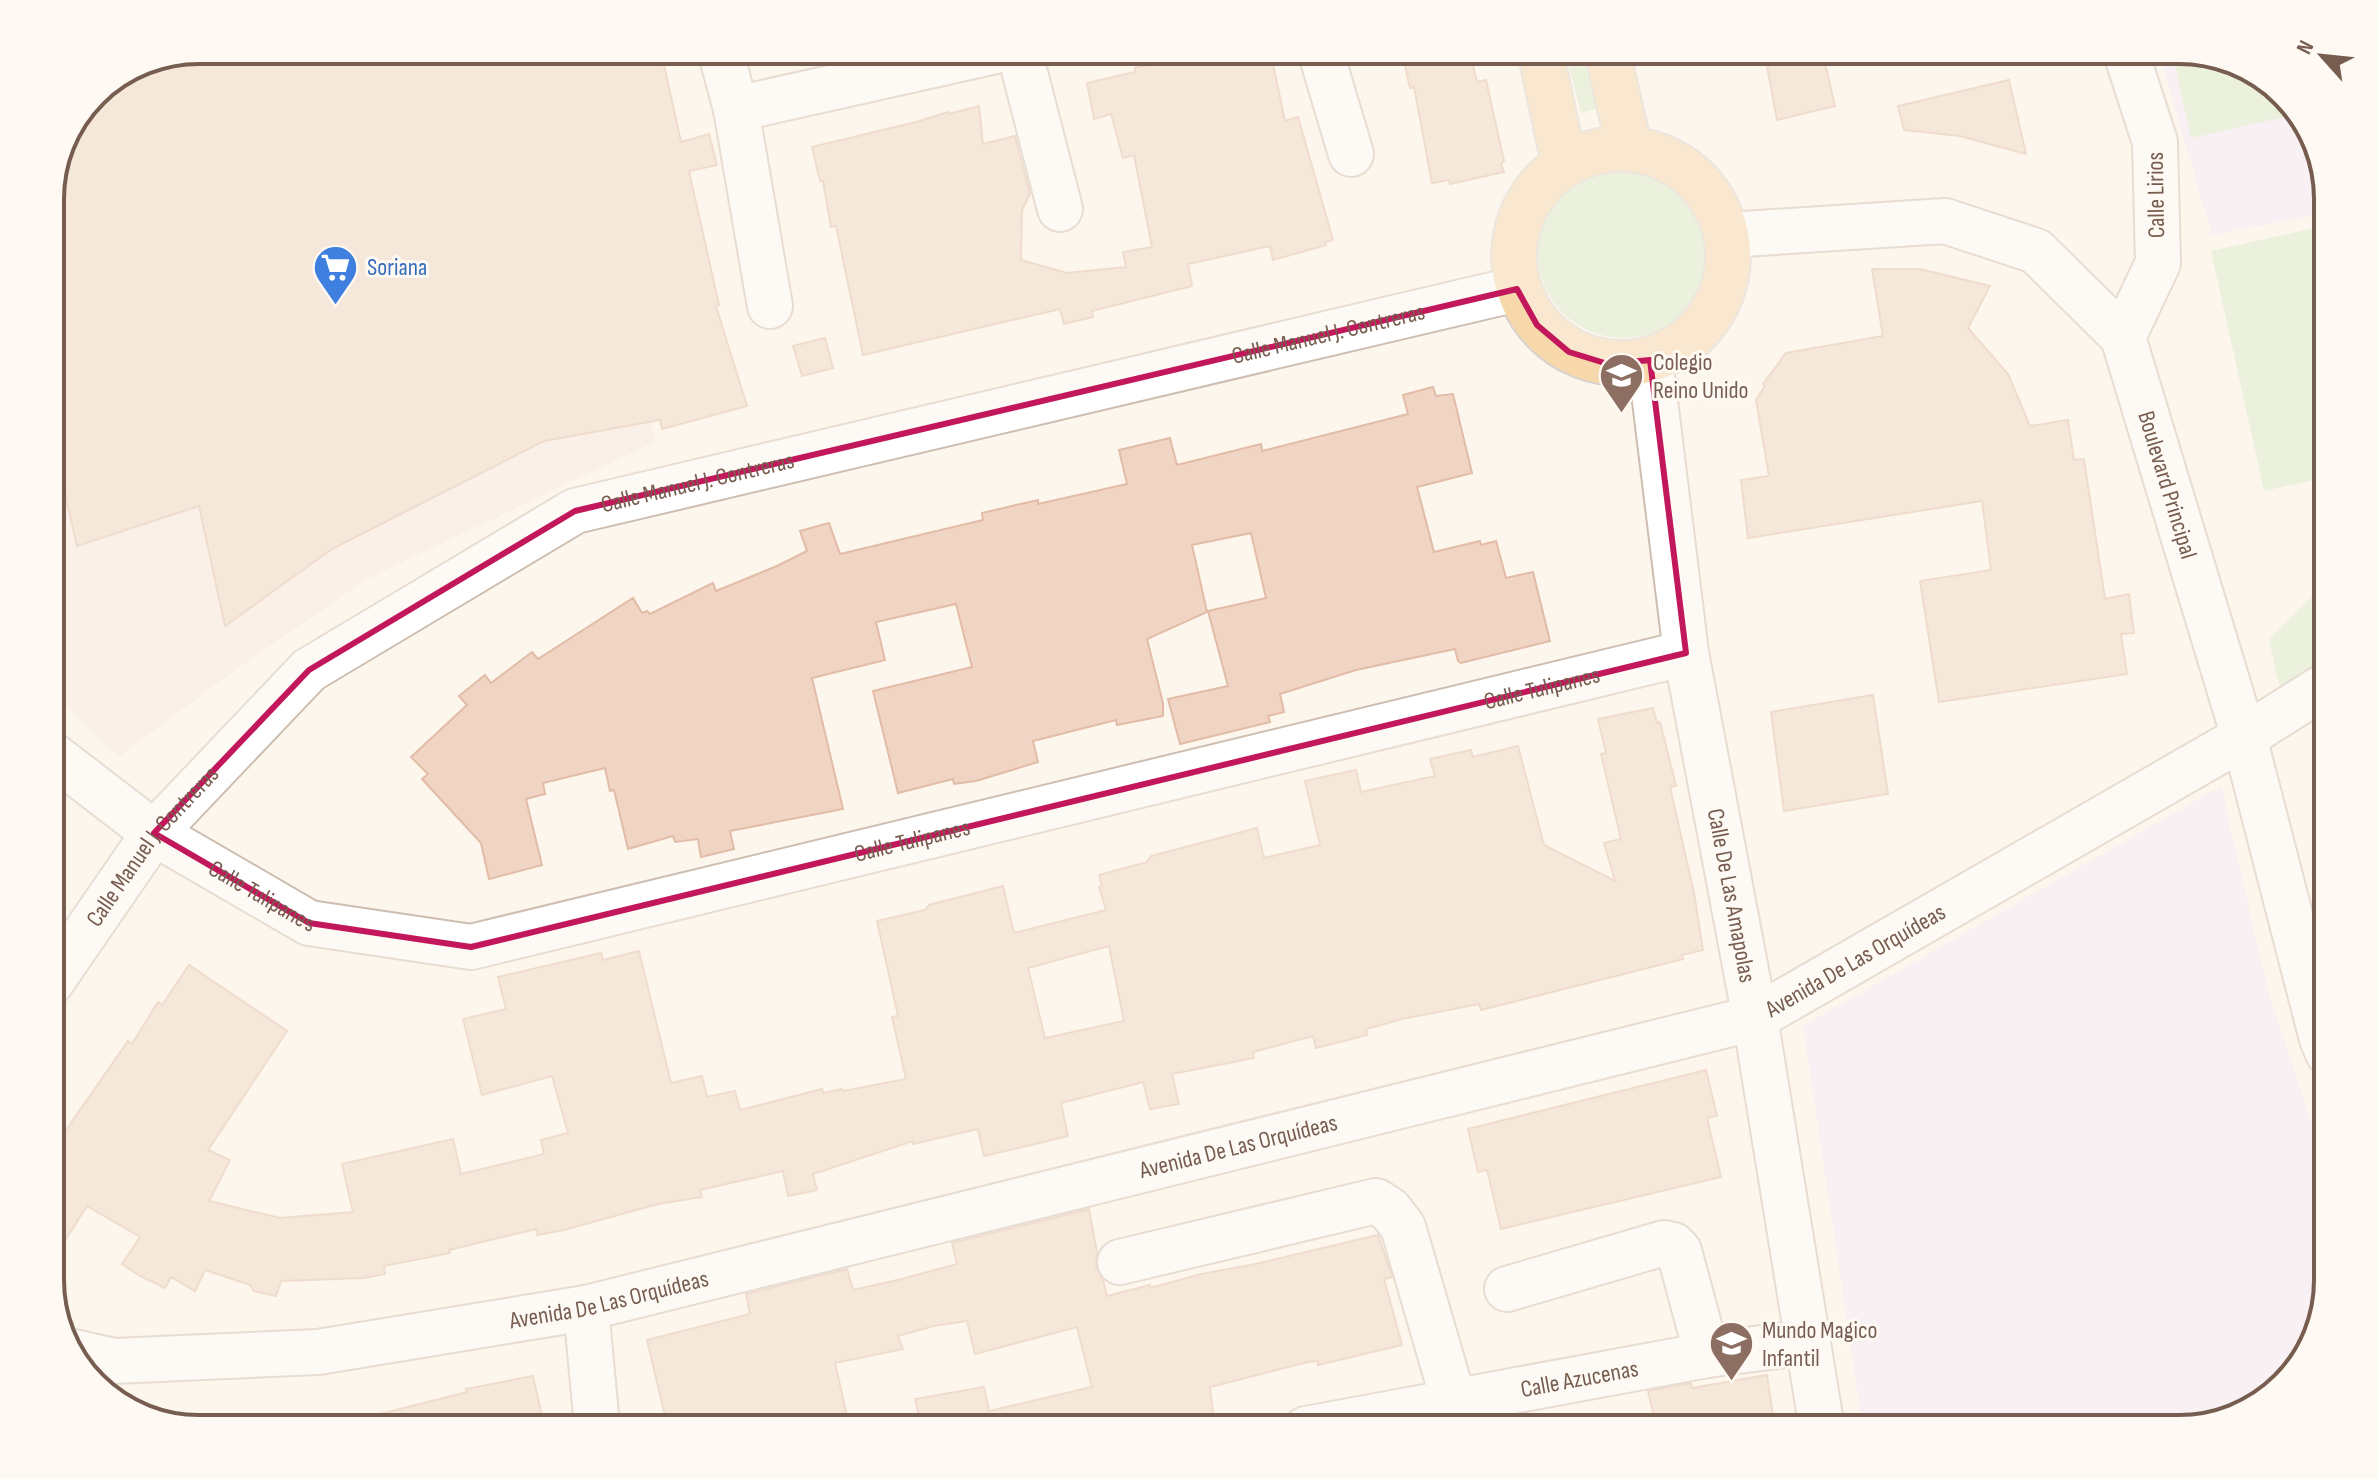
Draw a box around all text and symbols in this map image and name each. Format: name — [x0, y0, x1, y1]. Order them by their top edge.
north arrow — [2282, 16, 2362, 96]
text: N — [2291, 36, 2320, 59]
street label: Calle Lirios — [2141, 152, 2171, 238]
supermarket icon: Soriana — [312, 243, 360, 306]
place label: Soriana — [367, 253, 427, 282]
street label: Calle Manuel J. Contreras — [1229, 297, 1428, 370]
place label: Colegio Reino Unido — [1653, 348, 1749, 405]
school or university icon: Colegio Reino Unido — [1598, 352, 1646, 415]
street label: Boulevard Principal — [2132, 408, 2204, 562]
street label: Calle Manuel J. Contreras — [598, 445, 797, 519]
street label: Calle Tulipanes — [1481, 660, 1603, 716]
street label: Calle Manuel J. Contreras — [80, 760, 225, 932]
street label: Calle De Las Amapolas — [1701, 806, 1762, 985]
street label: Calle Tulipanes — [851, 812, 973, 868]
street label: Calle Tulipanes — [204, 853, 316, 938]
street label: Avenida De Las Orquídeas — [1759, 897, 1950, 1024]
street label: Avenida De Las Orquídeas — [1135, 1108, 1340, 1185]
street label: Avenida De Las Orquídeas — [506, 1264, 711, 1335]
place label: Mundo Magico Infantil — [1762, 1316, 1877, 1373]
school or university icon: Mundo Magico Infantil — [1707, 1320, 1755, 1383]
street label: Calle Azucenas — [1518, 1353, 1641, 1404]

